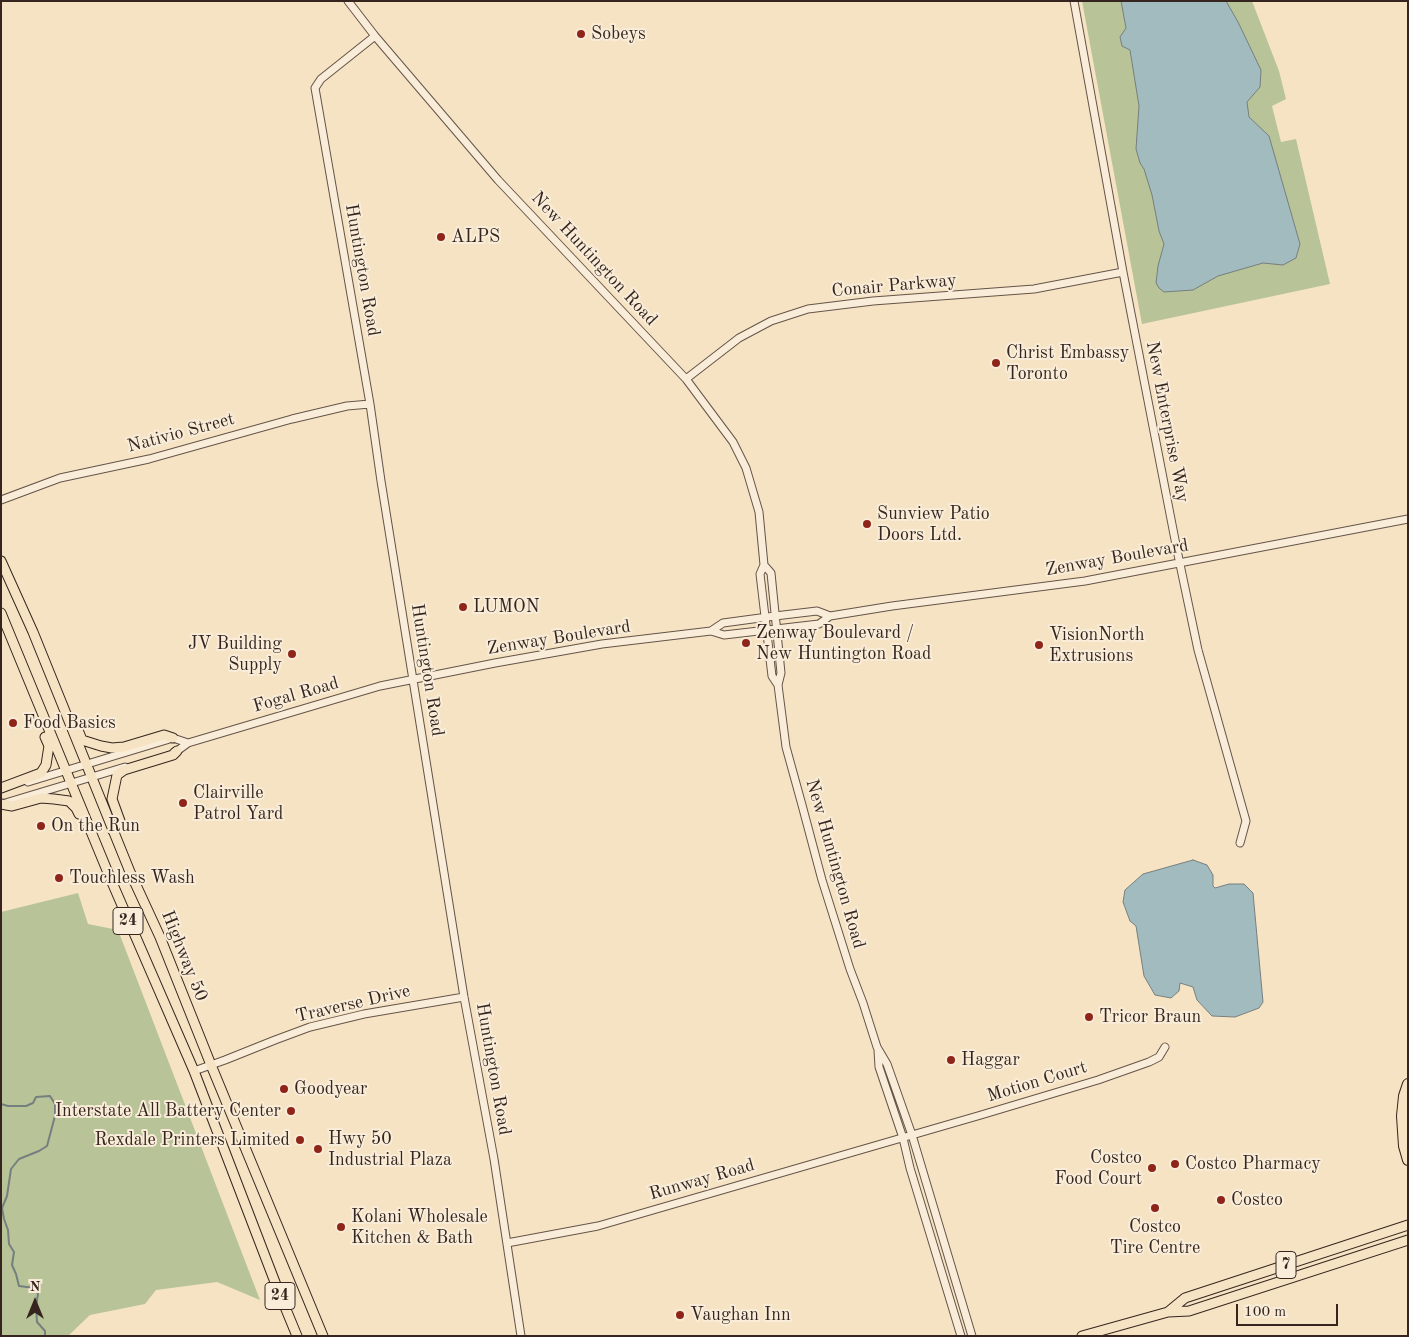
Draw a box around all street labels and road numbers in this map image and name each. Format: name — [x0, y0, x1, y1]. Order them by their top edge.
street label: New Huntington Road — [526, 188, 662, 330]
street label: Huntington Road — [340, 202, 384, 338]
street label: Conair Parkway — [831, 270, 957, 302]
street label: New Enterprise Way — [1141, 340, 1193, 504]
street label: Nativio Street — [125, 408, 237, 458]
street label: Zenway Boulevard — [1044, 535, 1190, 581]
street label: Huntington Road — [406, 602, 448, 738]
street label: Zenway Boulevard — [486, 616, 632, 660]
street label: Fogal Road — [251, 672, 341, 718]
street label: New Huntington Road — [800, 777, 870, 951]
street label: Highway 50 — [156, 907, 212, 1005]
road number: 24 — [113, 908, 143, 934]
street label: Traverse Drive — [293, 980, 413, 1028]
street label: Huntington Road — [471, 1001, 515, 1137]
street label: Motion Court — [985, 1057, 1089, 1107]
street label: Runway Road — [647, 1155, 757, 1205]
road number: 7 — [1276, 1252, 1296, 1278]
road number: 24 — [265, 1282, 295, 1310]

